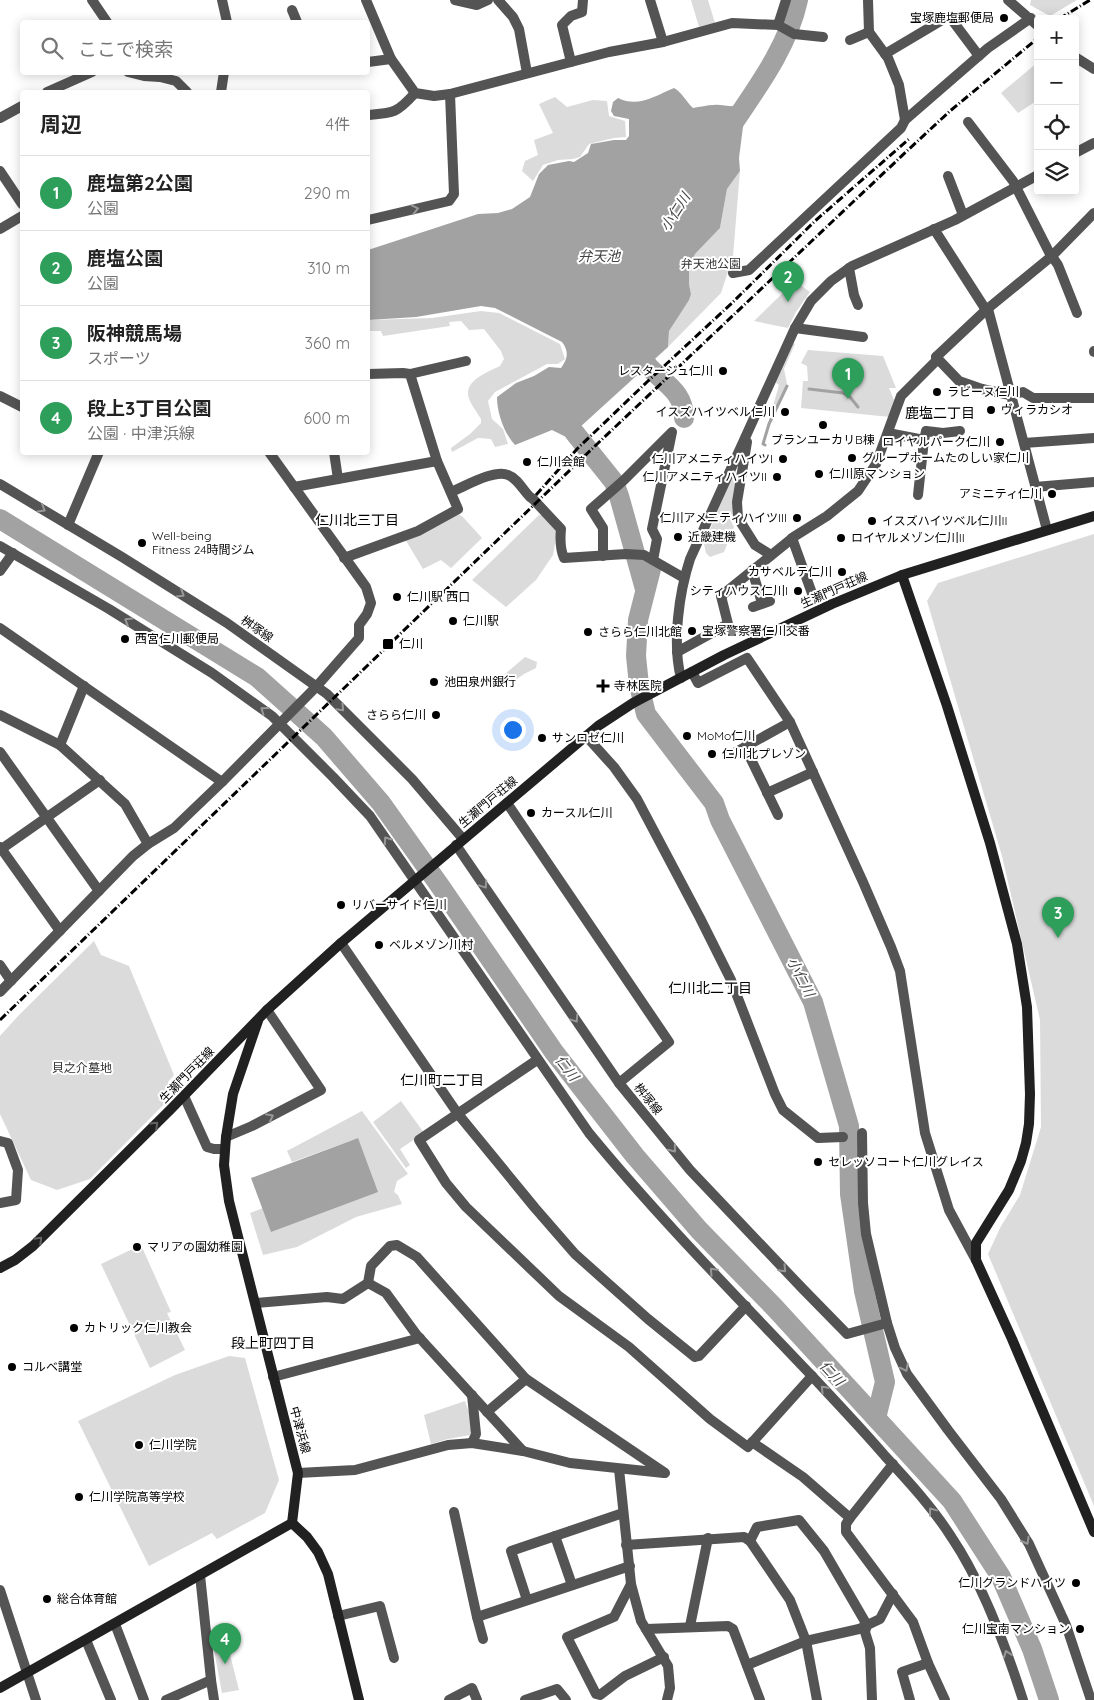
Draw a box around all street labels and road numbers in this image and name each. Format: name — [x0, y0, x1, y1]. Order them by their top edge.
street label: 生瀬門戸荘線 — [798, 568, 870, 611]
street label: 桝塚線 — [238, 612, 276, 645]
street label: 生瀬門戸荘線 — [455, 773, 520, 831]
street label: 生瀬門戸荘線 — [156, 1044, 217, 1106]
street label: 桝塚線 — [631, 1080, 666, 1117]
street label: 中津浜線 — [287, 1405, 314, 1455]

